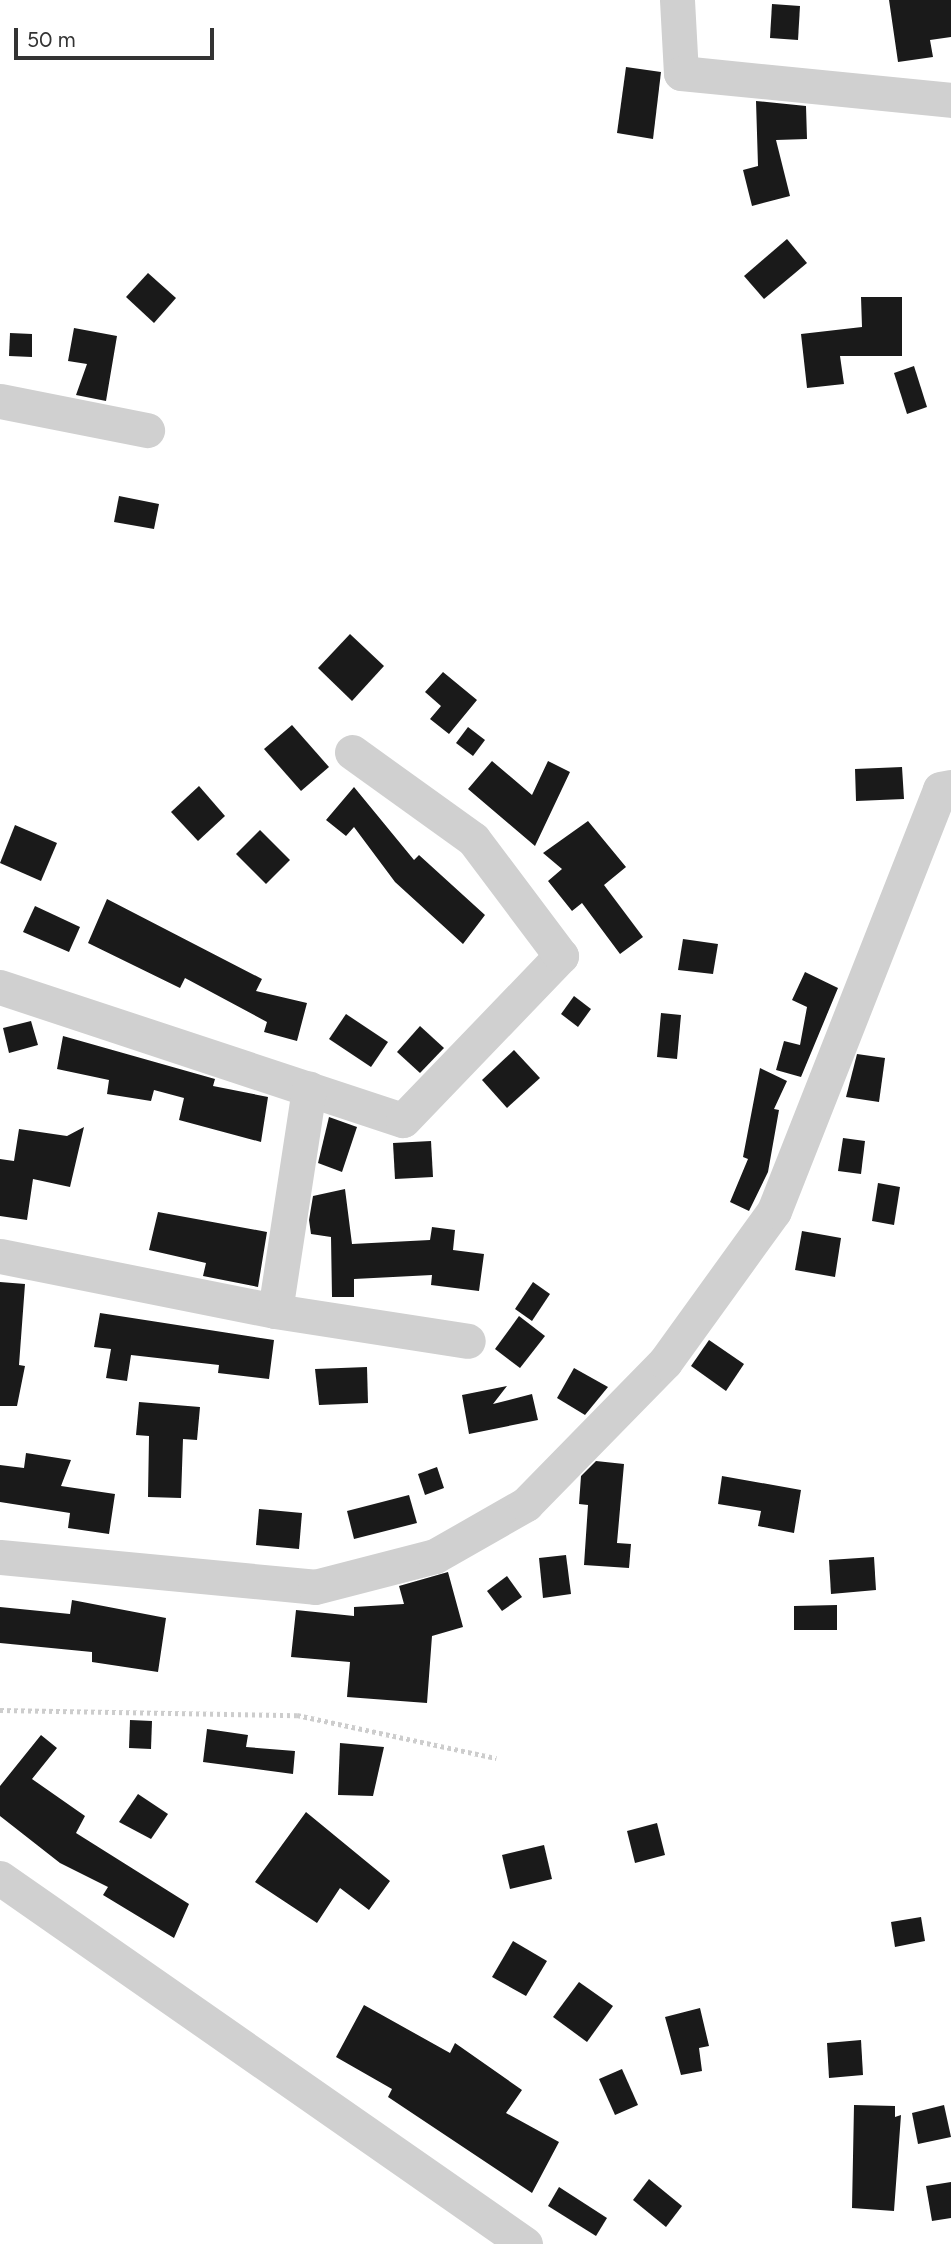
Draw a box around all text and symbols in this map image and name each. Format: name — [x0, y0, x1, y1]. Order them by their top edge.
scale bar — [18, 14, 217, 58]
text: 50 m — [27, 27, 76, 52]

